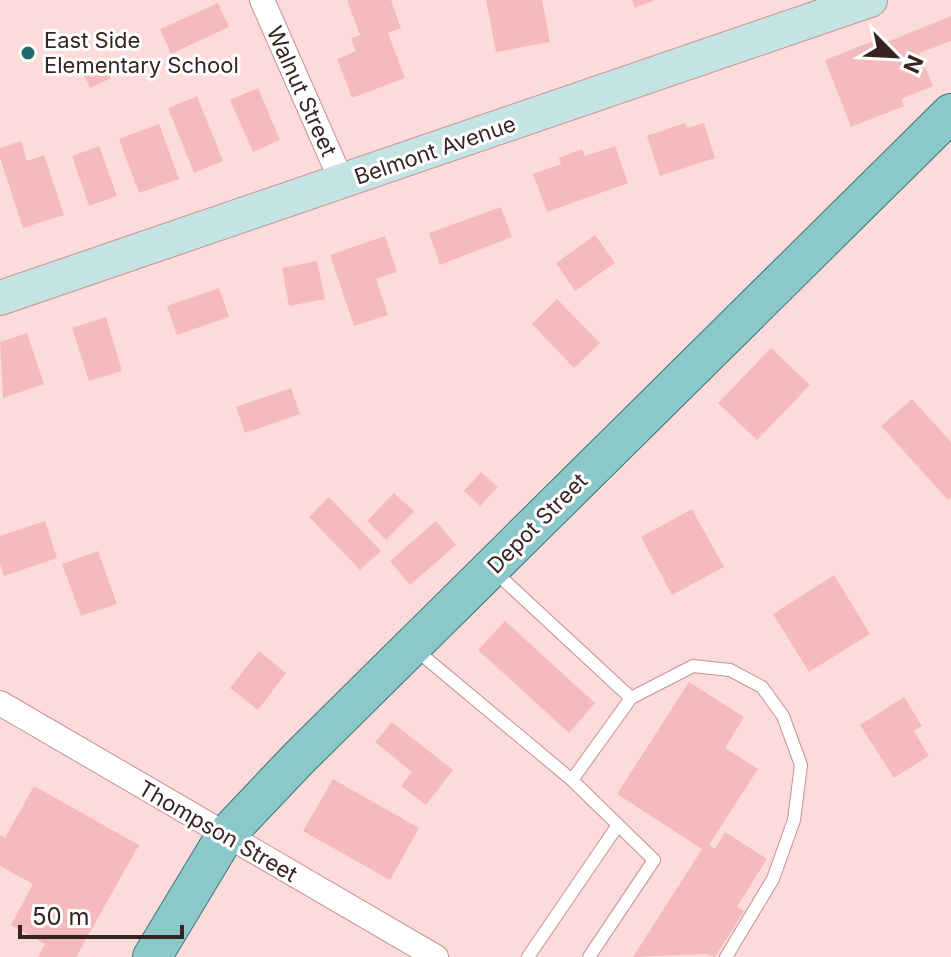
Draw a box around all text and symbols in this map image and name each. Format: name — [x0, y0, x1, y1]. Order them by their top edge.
north arrow — [855, 16, 935, 96]
street label: Walnut Street — [262, 22, 342, 160]
place label: East Side Elementary School — [44, 27, 239, 78]
marker: East Side Elementary School — [19, 44, 37, 62]
text: N — [898, 51, 929, 77]
street label: Belmont Avenue — [351, 110, 519, 190]
street label: Depot Street — [482, 468, 592, 578]
street label: Thompson Street — [134, 775, 302, 887]
scale bar — [20, 889, 182, 939]
text: 50 m — [32, 902, 90, 931]

